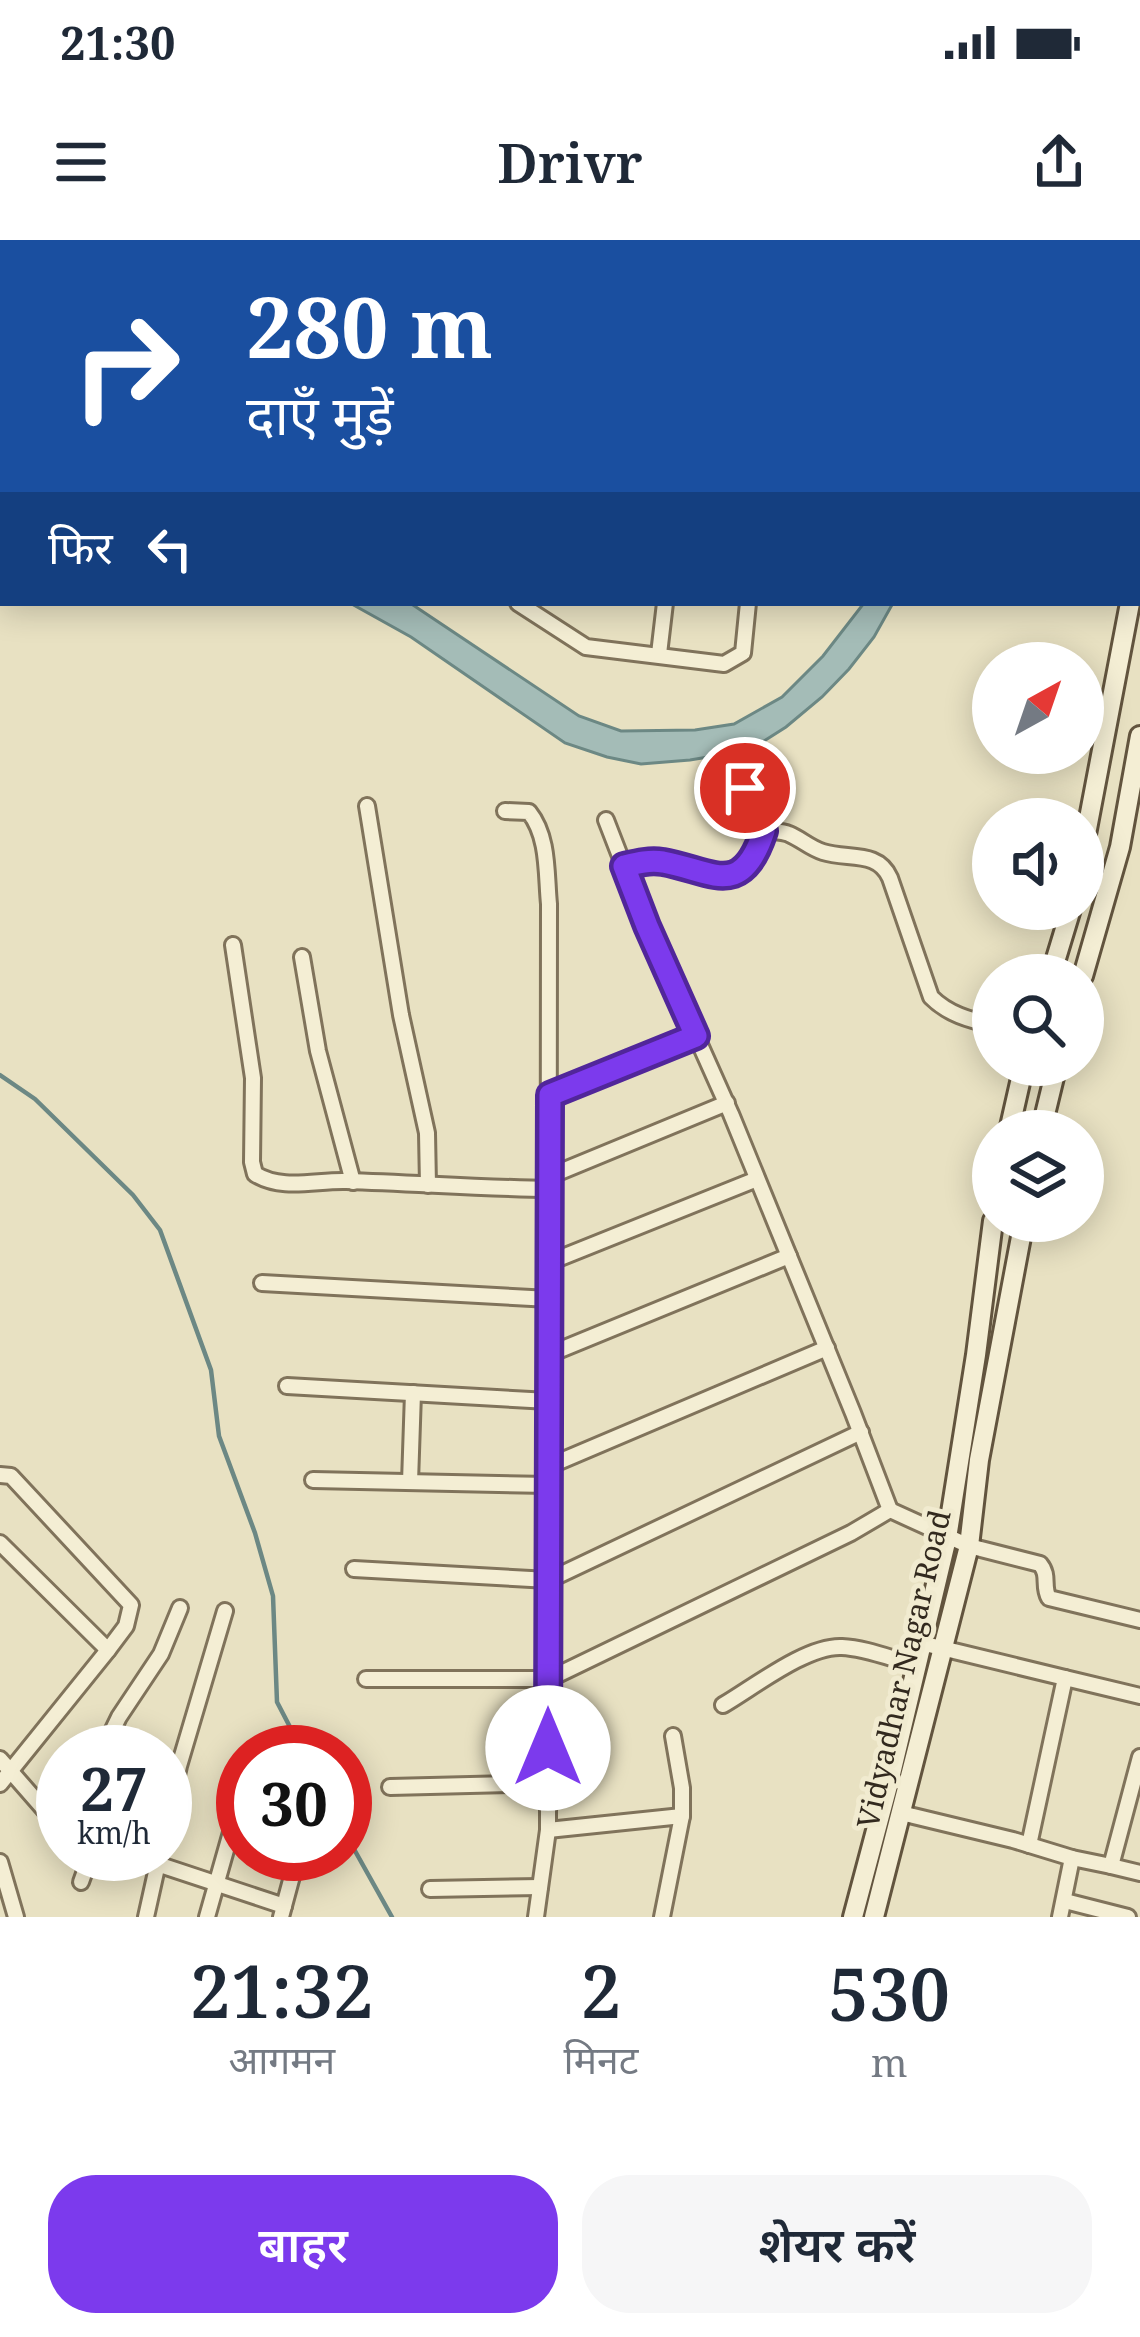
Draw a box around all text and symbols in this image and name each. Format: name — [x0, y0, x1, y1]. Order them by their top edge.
text: 21:30 — [60, 12, 175, 73]
text: Drivr — [497, 125, 643, 199]
icon: menu — [48, 129, 114, 195]
icon: share — [1026, 129, 1092, 195]
text: 280 m — [246, 268, 493, 383]
icon: right — [48, 288, 204, 444]
text: दाएँ मुड़ें — [246, 377, 394, 451]
text: फिर — [48, 516, 113, 577]
icon: left — [137, 516, 203, 582]
north arrow — [972, 642, 1104, 774]
map controls — [972, 642, 1104, 1242]
pin — [694, 737, 796, 839]
icon: arrive — [712, 755, 778, 821]
button: sound — [972, 798, 1104, 930]
button: search — [972, 954, 1104, 1086]
button: layers — [972, 1110, 1104, 1242]
street label: Vidyadhar Nagar Road — [846, 1506, 960, 1832]
position arrow — [485, 1685, 611, 1811]
speed limit sign: 30 — [216, 1725, 372, 1881]
text: 27 — [80, 1747, 148, 1829]
text: km/h — [77, 1812, 151, 1853]
text: 21:32 — [190, 1941, 374, 2039]
text: 2 — [581, 1941, 621, 2039]
text: 530 — [828, 1944, 950, 2042]
text: आगमन — [228, 2032, 335, 2085]
text: मिनट — [564, 2032, 638, 2085]
text: m — [871, 2035, 908, 2088]
button: बाहर — [48, 2175, 558, 2313]
button: शेयर करें — [582, 2175, 1092, 2313]

